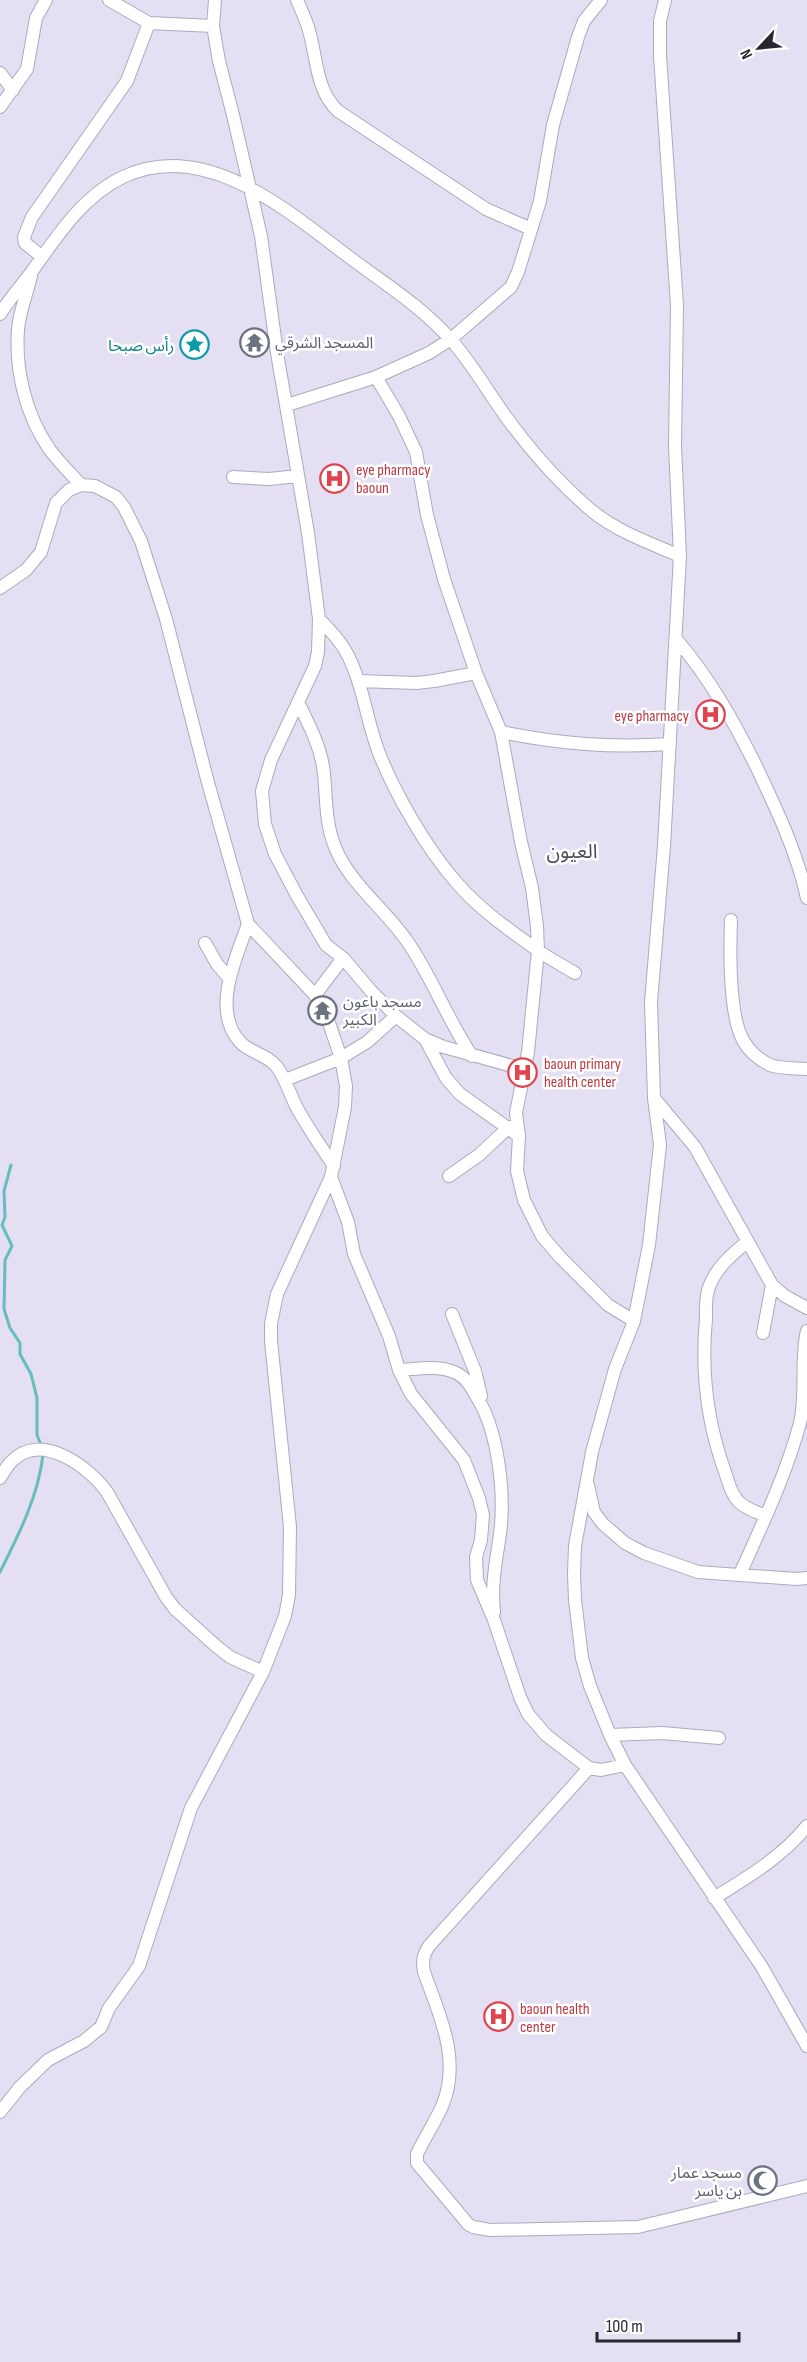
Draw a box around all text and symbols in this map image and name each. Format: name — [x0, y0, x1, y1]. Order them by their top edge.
north arrow — [729, 18, 789, 78]
text: N — [736, 46, 757, 62]
temple icon: المسجد الشرقي — [238, 326, 270, 358]
place icon: رأس صبحا — [179, 329, 211, 361]
place label: المسجد الشرقي — [275, 334, 373, 355]
place label: رأس صبحا — [108, 336, 174, 356]
place label: eye pharmacy baoun — [356, 461, 430, 498]
hospital icon: eye pharmacy baoun — [319, 462, 351, 494]
hospital icon: eye pharmacy — [694, 699, 726, 731]
place label: eye pharmacy — [615, 707, 689, 726]
district label: العيون — [547, 840, 597, 864]
place label: مسجد باعون الكبير — [342, 993, 422, 1030]
temple icon: مسجد باعون الكبير — [306, 994, 338, 1026]
place label: baoun primary health center — [544, 1055, 621, 1092]
hospital icon: baoun primary health center — [507, 1056, 539, 1088]
place label: baoun health center — [520, 2000, 590, 2037]
hospital icon: baoun health center — [483, 2001, 515, 2033]
place label: مسجد عمار بن ياسر — [670, 2164, 742, 2201]
mosque icon: مسجد عمار بن ياسر — [747, 2165, 779, 2197]
scale bar — [597, 2305, 740, 2343]
text: 100 m — [606, 2316, 643, 2337]

